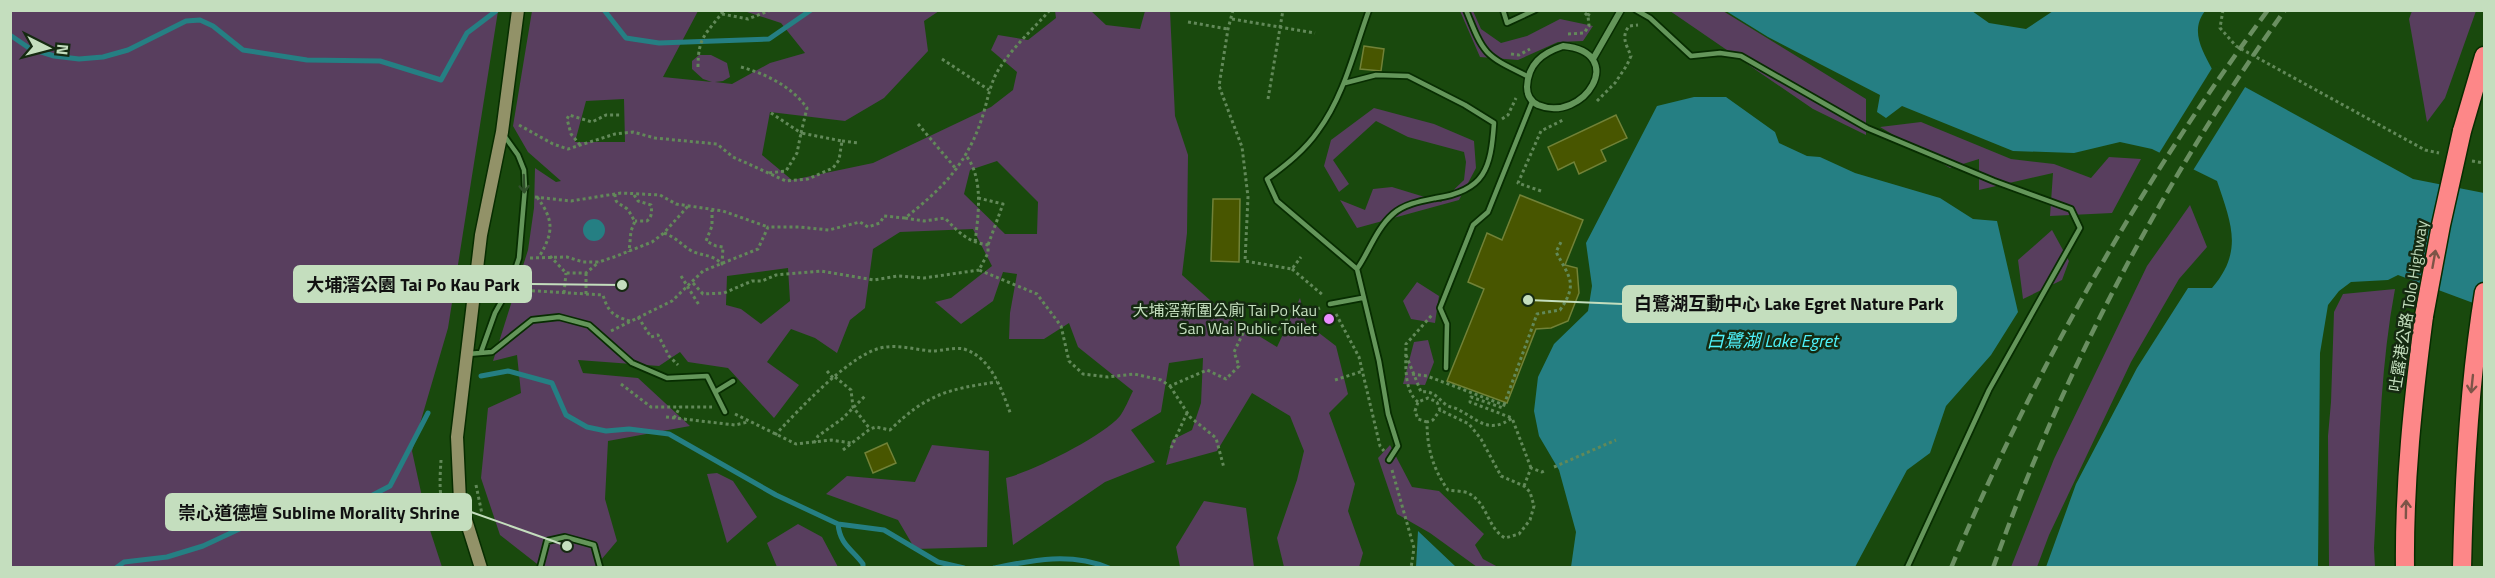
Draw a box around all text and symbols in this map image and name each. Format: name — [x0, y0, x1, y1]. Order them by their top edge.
north arrow — [18, 18, 78, 78]
text: N — [50, 43, 75, 56]
one-way arrow — [519, 174, 530, 193]
street label: 吐露港公路 Tolo Highway — [2383, 218, 2433, 394]
one-way arrow — [2429, 250, 2440, 269]
callout: 大埔滘公園 Tai Po Kau Park — [294, 266, 531, 302]
text: 大埔滘公園 Tai Po Kau Park — [306, 271, 520, 298]
callout: 白鷺湖互動中心 Lake Egret Nature Park — [1623, 286, 1956, 322]
text: 白鷺湖互動中心 Lake Egret Nature Park — [1634, 290, 1944, 317]
place label: 大埔滘新圍公廁 Tai Po Kau San Wai Public Toilet — [1132, 298, 1317, 340]
marker: 大埔滘新圍公廁 Tai Po Kau San Wai Public Toilet — [1322, 312, 1336, 326]
water label: 白鷺湖 Lake Egret — [1706, 327, 1840, 354]
one-way arrow — [2466, 374, 2477, 394]
callout: 崇心道德壇 Sublime Morality Shrine — [166, 494, 471, 530]
text: 崇心道德壇 Sublime Morality Shrine — [178, 499, 460, 526]
one-way arrow — [2400, 500, 2412, 520]

